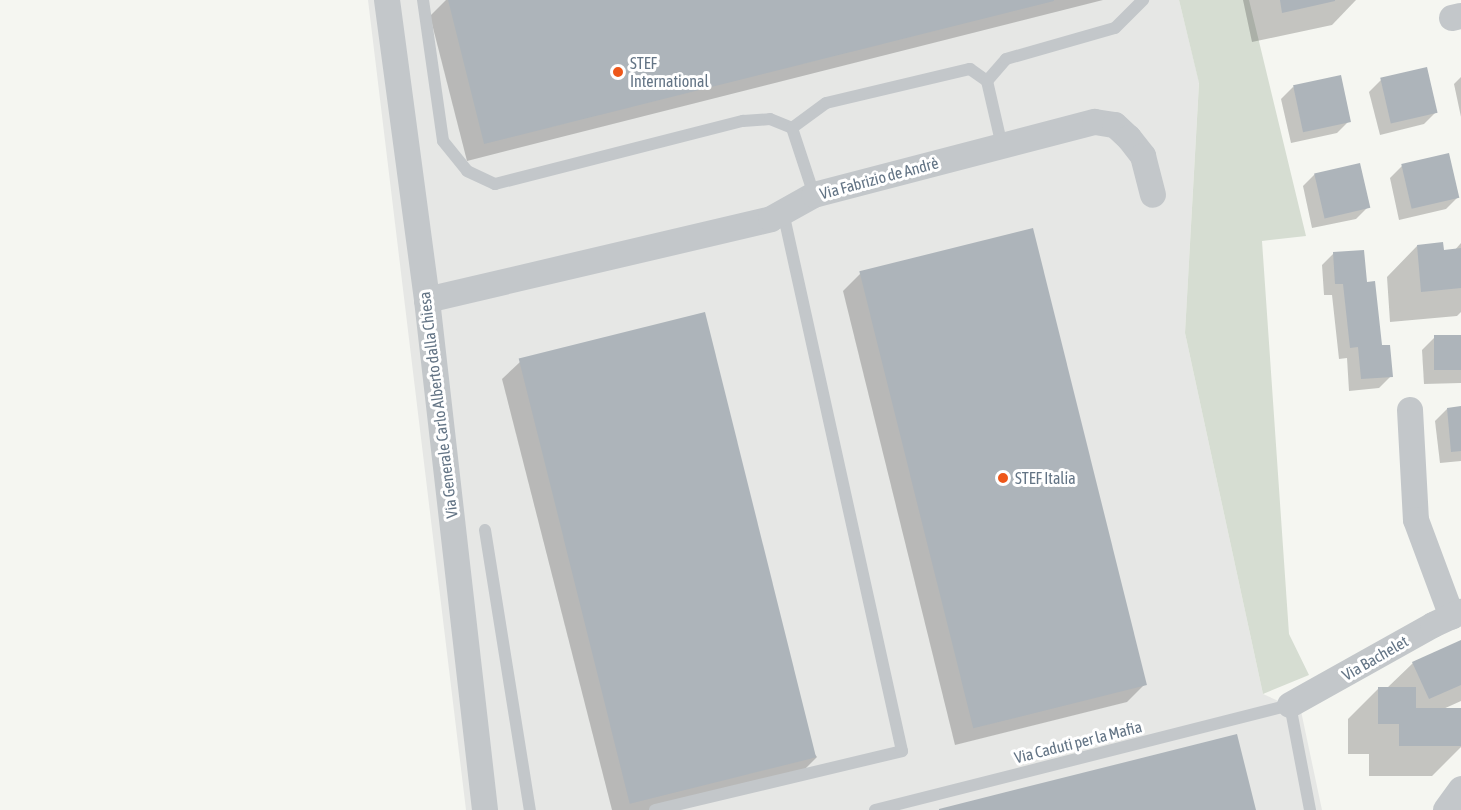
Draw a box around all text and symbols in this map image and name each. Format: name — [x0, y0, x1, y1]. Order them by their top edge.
place label: STEF International — [630, 53, 709, 91]
marker: STEF International — [611, 65, 625, 79]
street label: Via Fabrizio de Andrè — [818, 153, 940, 203]
street label: Via Generale Carlo Alberto dalla Chiesa — [415, 291, 461, 519]
place label: STEF Italia — [1015, 468, 1076, 488]
marker: STEF Italia — [996, 471, 1010, 485]
street label: Via Bachelet — [1339, 631, 1411, 685]
street label: Via Caduti per la Mafia — [1012, 717, 1144, 767]

